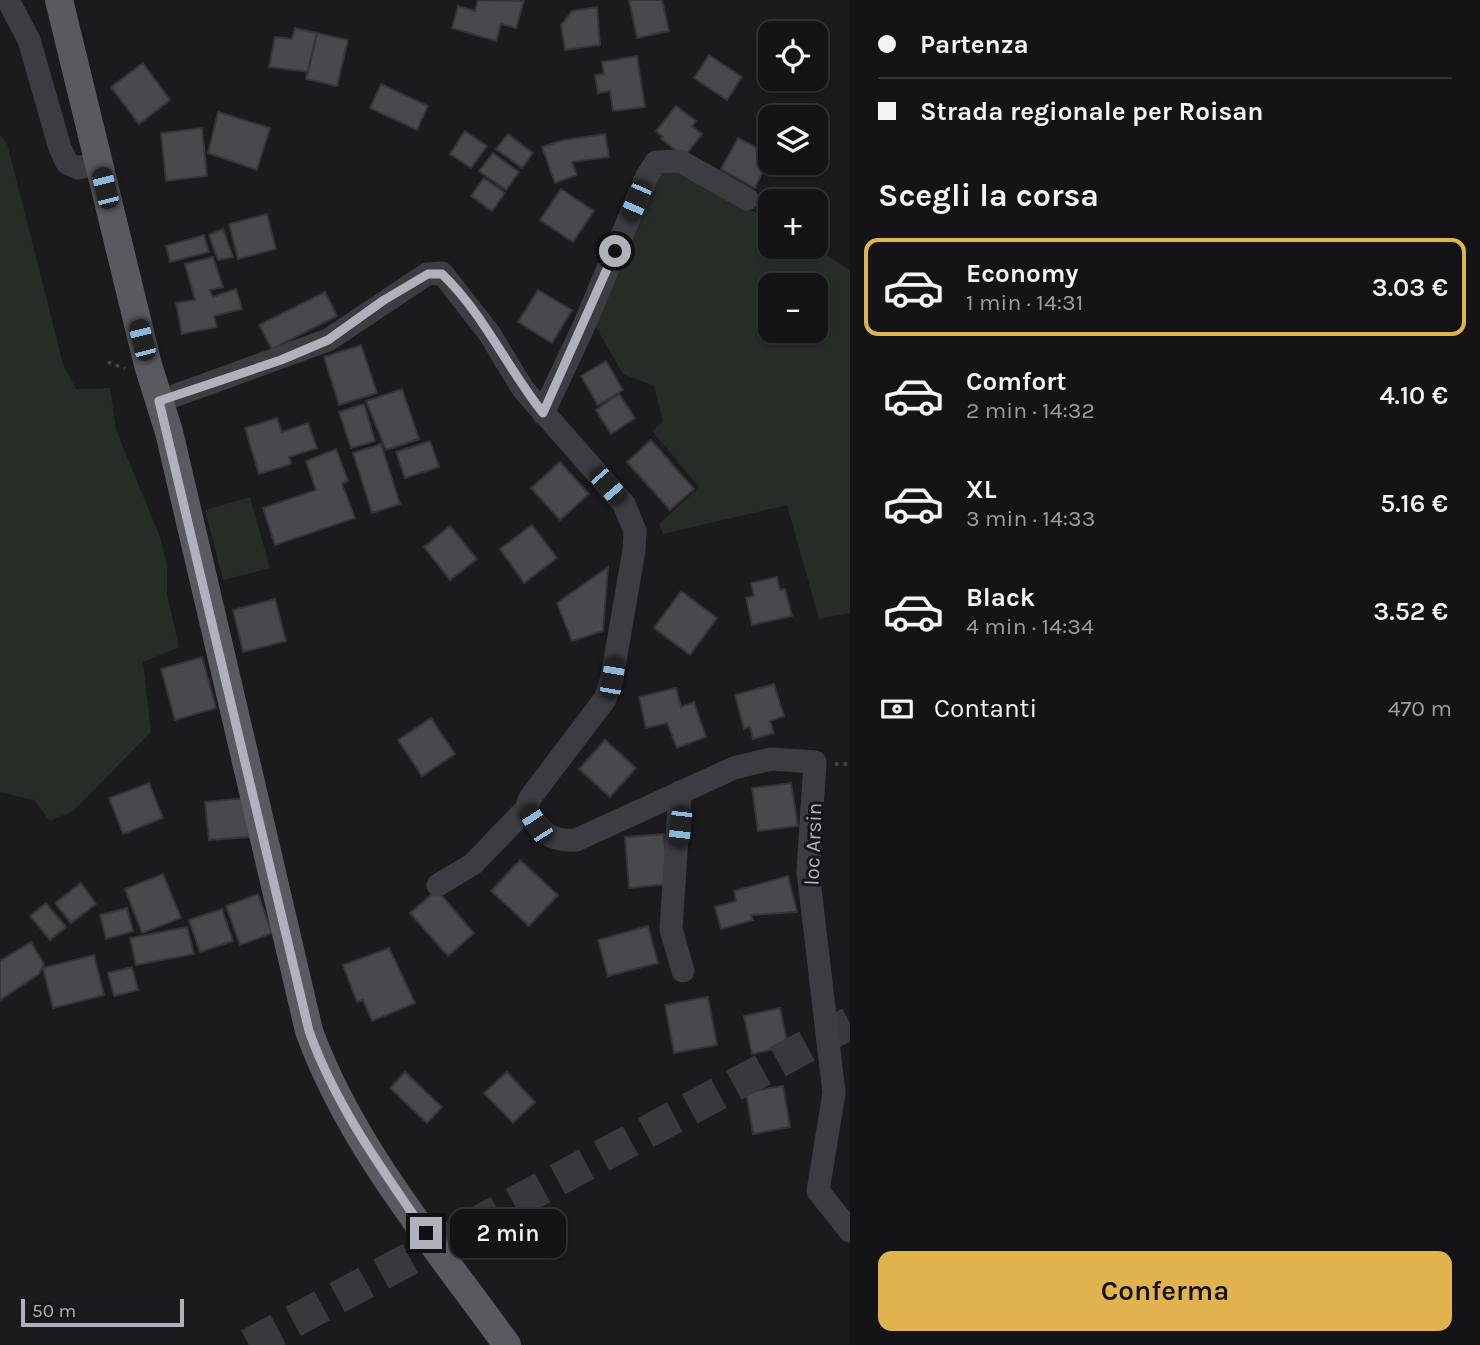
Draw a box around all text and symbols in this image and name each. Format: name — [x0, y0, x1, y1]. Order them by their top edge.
map controls — [758, 21, 828, 343]
button: locate — [758, 21, 828, 91]
text: Partenza — [920, 29, 1029, 60]
text: Strada regionale per Roisan — [920, 96, 1264, 127]
button: layers — [758, 105, 828, 175]
car — [90, 165, 121, 211]
text: Scegli la corsa — [878, 177, 1099, 214]
car — [619, 178, 654, 224]
button: + — [758, 189, 828, 259]
route start — [599, 235, 631, 267]
icon: car — [882, 256, 945, 319]
text: Economy — [966, 258, 1078, 289]
text: 3.03 € — [1372, 272, 1448, 303]
button: − — [758, 273, 828, 343]
text: 1 min · 14:31 — [966, 289, 1083, 316]
car — [127, 317, 158, 363]
icon: car — [882, 364, 945, 427]
text: Comfort — [966, 366, 1067, 397]
text: 4.10 € — [1379, 380, 1448, 411]
text: 2 min · 14:32 — [966, 397, 1095, 424]
car — [587, 463, 630, 509]
icon: car — [882, 472, 945, 535]
text: XL — [966, 474, 997, 505]
text: 5.16 € — [1380, 488, 1448, 519]
text: 3 min · 14:33 — [966, 505, 1095, 532]
icon: car — [882, 580, 945, 643]
text: Black — [966, 582, 1035, 613]
text: 3.52 € — [1373, 596, 1448, 627]
text: 4 min · 14:34 — [966, 613, 1094, 640]
car — [599, 655, 626, 701]
icon: cash — [878, 690, 916, 728]
text: Contanti — [934, 693, 1037, 724]
text: 470 m — [1388, 695, 1452, 722]
car — [516, 801, 557, 847]
street label: loc Arsin — [800, 802, 826, 886]
car — [668, 805, 693, 849]
callout: 2 min — [450, 1208, 566, 1258]
route end — [410, 1217, 442, 1249]
text: 2 min — [477, 1220, 539, 1247]
button: Conferma — [878, 1251, 1452, 1331]
scale bar — [21, 1296, 184, 1328]
text: 50 m — [32, 1300, 76, 1322]

